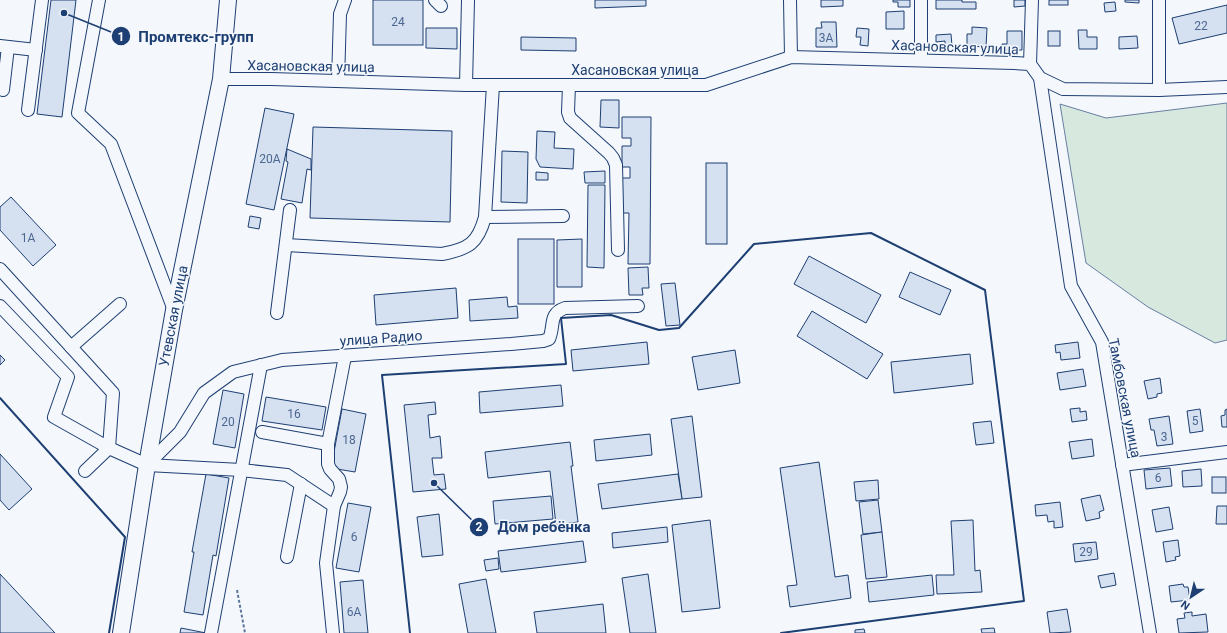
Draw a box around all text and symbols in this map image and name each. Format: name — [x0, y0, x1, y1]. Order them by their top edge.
house number: 24 — [391, 15, 405, 29]
house number: 22 — [1194, 19, 1208, 33]
callout: Промтекс-групп — [111, 23, 262, 50]
text: Промтекс-групп — [138, 28, 254, 46]
text: 1 — [118, 30, 124, 44]
house number: 3А — [819, 31, 833, 45]
street label: Хасановская улица — [891, 37, 1019, 57]
street label: Хасановская улица — [247, 57, 375, 75]
street label: Хасановская улица — [571, 62, 699, 78]
house number: 20А — [259, 152, 281, 166]
house number: 1А — [21, 231, 35, 245]
street label: Утевская улица — [155, 264, 191, 368]
street label: улица Радио — [339, 327, 423, 349]
street label: Тамбовская улица — [1106, 337, 1144, 459]
house number: 16 — [287, 407, 301, 421]
house number: 5 — [1192, 414, 1199, 428]
house number: 20 — [221, 415, 235, 429]
house number: 3 — [1161, 430, 1167, 444]
house number: 18 — [342, 433, 356, 447]
house number: 6 — [1155, 471, 1162, 485]
callout: Дом ребёнка — [469, 514, 598, 541]
text: Дом ребёнка — [498, 518, 590, 536]
text: 2 — [476, 520, 483, 534]
house number: 6 — [351, 530, 358, 544]
house number: 29 — [1079, 545, 1093, 559]
north arrow — [1171, 577, 1211, 617]
text: N — [1178, 597, 1192, 612]
house number: 6А — [347, 605, 361, 619]

